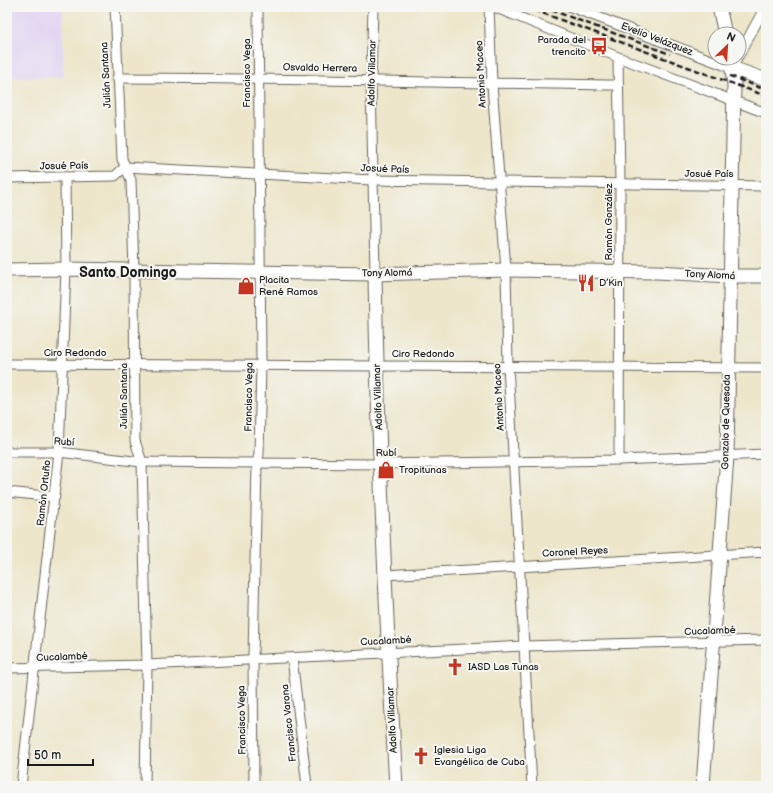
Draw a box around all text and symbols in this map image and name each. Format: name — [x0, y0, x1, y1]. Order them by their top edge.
street label: Evelio Velázquez — [619, 20, 695, 58]
north arrow — [707, 26, 747, 66]
text: N — [725, 30, 738, 45]
place label: Parada del trencito — [537, 34, 586, 58]
bus stop icon: Parada del trencito — [589, 36, 609, 56]
street label: Francisco Vega — [241, 38, 253, 108]
street label: Adolfo Villamar — [365, 39, 379, 106]
street label: Antonio Maceo — [473, 40, 489, 108]
street label: Julián Santana — [98, 41, 114, 108]
street label: Osvaldo Herrera — [283, 61, 358, 75]
street label: Josué País — [39, 160, 89, 172]
street label: Josué País — [360, 162, 410, 176]
street label: Josué País — [685, 168, 733, 180]
street label: Ramón González — [603, 183, 615, 261]
district label: Santo Domingo — [79, 264, 177, 281]
street label: Tony Alomá — [362, 267, 413, 279]
street label: Tony Alomá — [684, 268, 736, 282]
restaurant icon: D’Kin — [576, 273, 596, 293]
place label: Placita René Ramos — [259, 274, 318, 298]
shop icon: Placita René Ramos — [236, 276, 256, 296]
place label: D’Kin — [599, 277, 623, 289]
street label: Ciro Redondo — [44, 347, 107, 359]
street label: Ciro Redondo — [392, 348, 455, 360]
street label: Francisco Vega — [242, 362, 256, 432]
street label: Julián Santana — [118, 363, 130, 429]
street label: Adolfo Villamar — [371, 363, 385, 430]
street label: Antonio Maceo — [491, 363, 507, 431]
street label: Gonzalo de Quesada — [719, 374, 733, 470]
street label: Rubí — [53, 435, 75, 449]
street label: Rubí — [376, 447, 397, 459]
street label: Ramón Ortuño — [35, 459, 53, 527]
shop icon: Tropitunas — [376, 460, 396, 480]
place label: Tropitunas — [399, 464, 447, 476]
street label: Coronel Reyes — [542, 544, 608, 560]
street label: Cucalambé — [684, 624, 736, 638]
street label: Cucalambé — [360, 634, 412, 648]
street label: Cucalambé — [36, 650, 88, 664]
church icon: IASD Las Tunas — [445, 657, 465, 677]
place label: IASD Las Tunas — [468, 661, 539, 673]
street label: Francisco Varona — [279, 683, 299, 762]
street label: Francisco Vega — [235, 685, 249, 755]
street label: Adolfo Villamar — [384, 686, 400, 753]
scale bar — [28, 741, 93, 767]
place label: Iglesia Liga Evangélica de Cuba — [434, 744, 525, 768]
church icon: Iglesia Liga Evangélica de Cuba — [411, 746, 431, 766]
text: 50 m — [34, 748, 61, 763]

